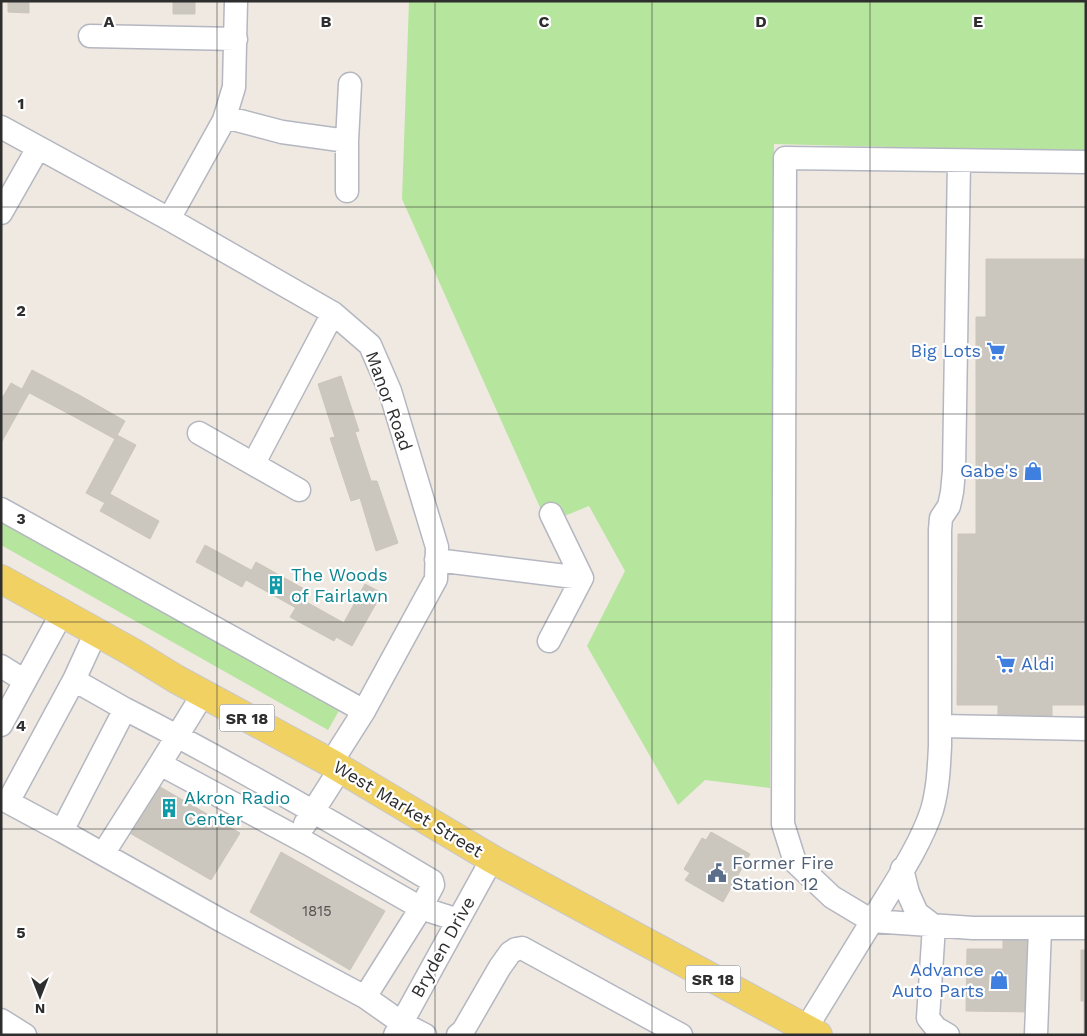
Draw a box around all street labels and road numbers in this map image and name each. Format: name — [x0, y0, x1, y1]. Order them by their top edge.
street label: Manor Road — [362, 348, 417, 453]
road number: SR 18 — [220, 704, 274, 731]
street label: West Market Street — [330, 756, 487, 862]
street label: Bryden Drive — [406, 893, 479, 1001]
road number: SR 18 — [686, 966, 740, 992]

